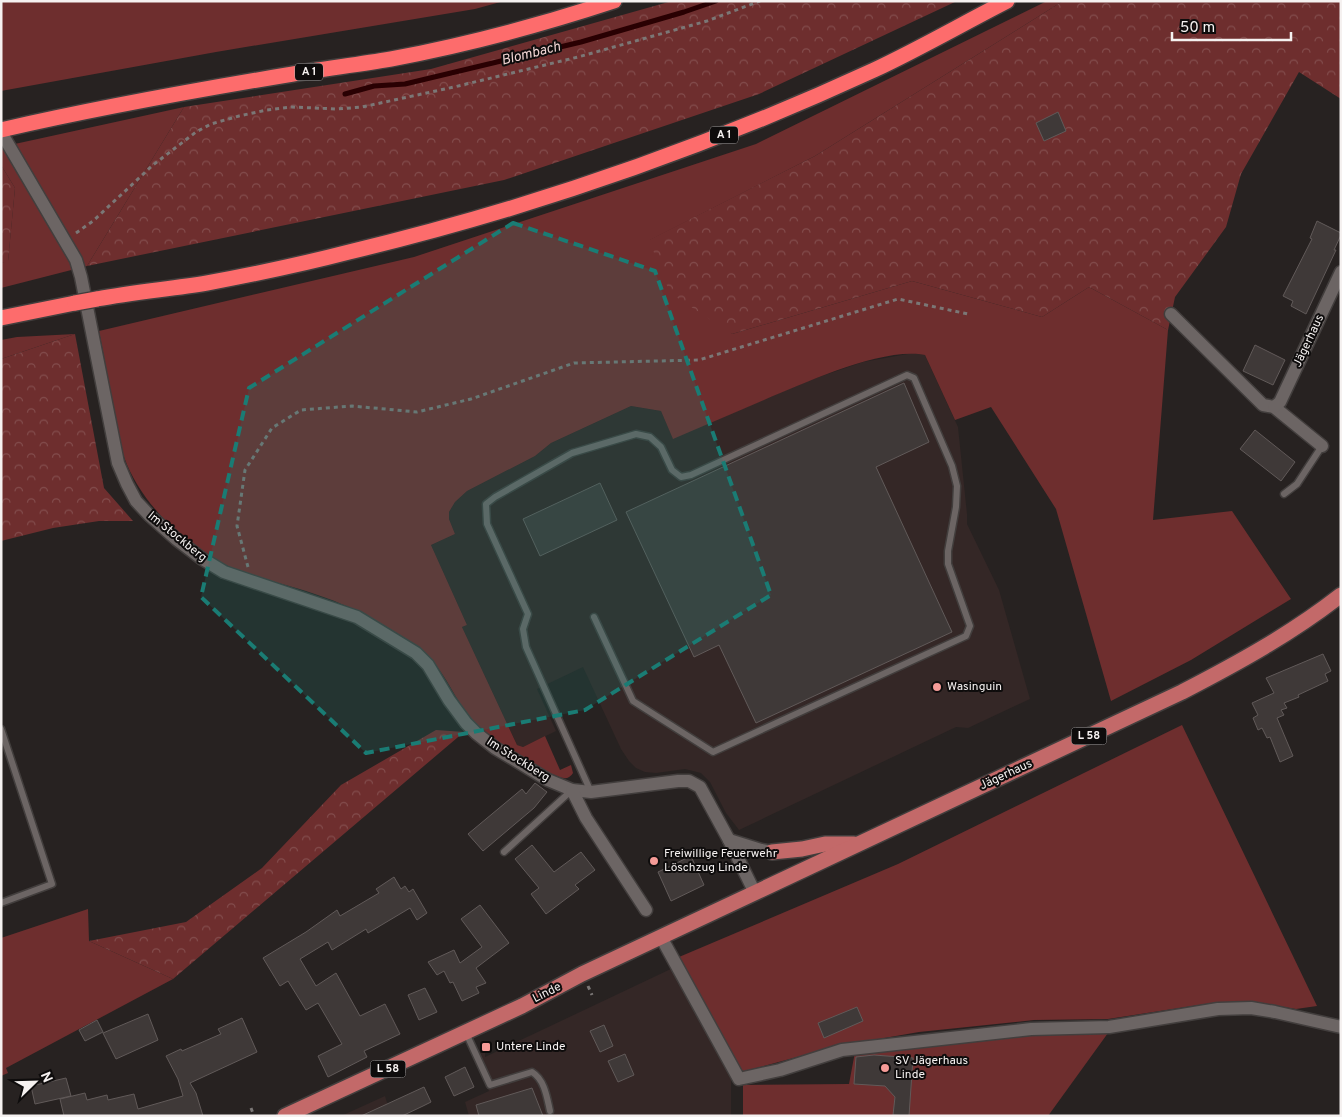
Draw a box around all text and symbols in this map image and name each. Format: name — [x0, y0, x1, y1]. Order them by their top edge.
scale bar — [1172, 10, 1291, 42]
text: 50 m — [1180, 19, 1215, 38]
water label: Blombach — [500, 38, 563, 70]
road number: A 1 — [295, 64, 323, 80]
road number: A 1 — [710, 126, 738, 144]
street label: Jägerhaus — [1290, 312, 1328, 370]
street label: Im Stockberg — [144, 508, 210, 566]
place label: Wasinguin — [947, 679, 1002, 695]
marker: Wasinguin — [931, 681, 943, 693]
road number: L 58 — [1072, 728, 1106, 744]
street label: Im Stockberg — [483, 734, 553, 786]
street label: Jägerhaus — [977, 756, 1035, 794]
place label: Freiwillige Feuerwehr Löschzug Linde — [664, 846, 778, 876]
marker: Freiwillige Feuerwehr Löschzug Linde — [648, 855, 660, 867]
street label: Linde — [530, 979, 564, 1007]
place label: Untere Linde — [496, 1039, 565, 1055]
marker: Untere Linde — [480, 1041, 492, 1053]
place label: SV Jägerhaus Linde — [895, 1053, 968, 1083]
north arrow — [10, 1057, 60, 1107]
road number: L 58 — [370, 1060, 406, 1078]
marker: SV Jägerhaus Linde — [879, 1062, 891, 1074]
text: N — [36, 1070, 55, 1085]

